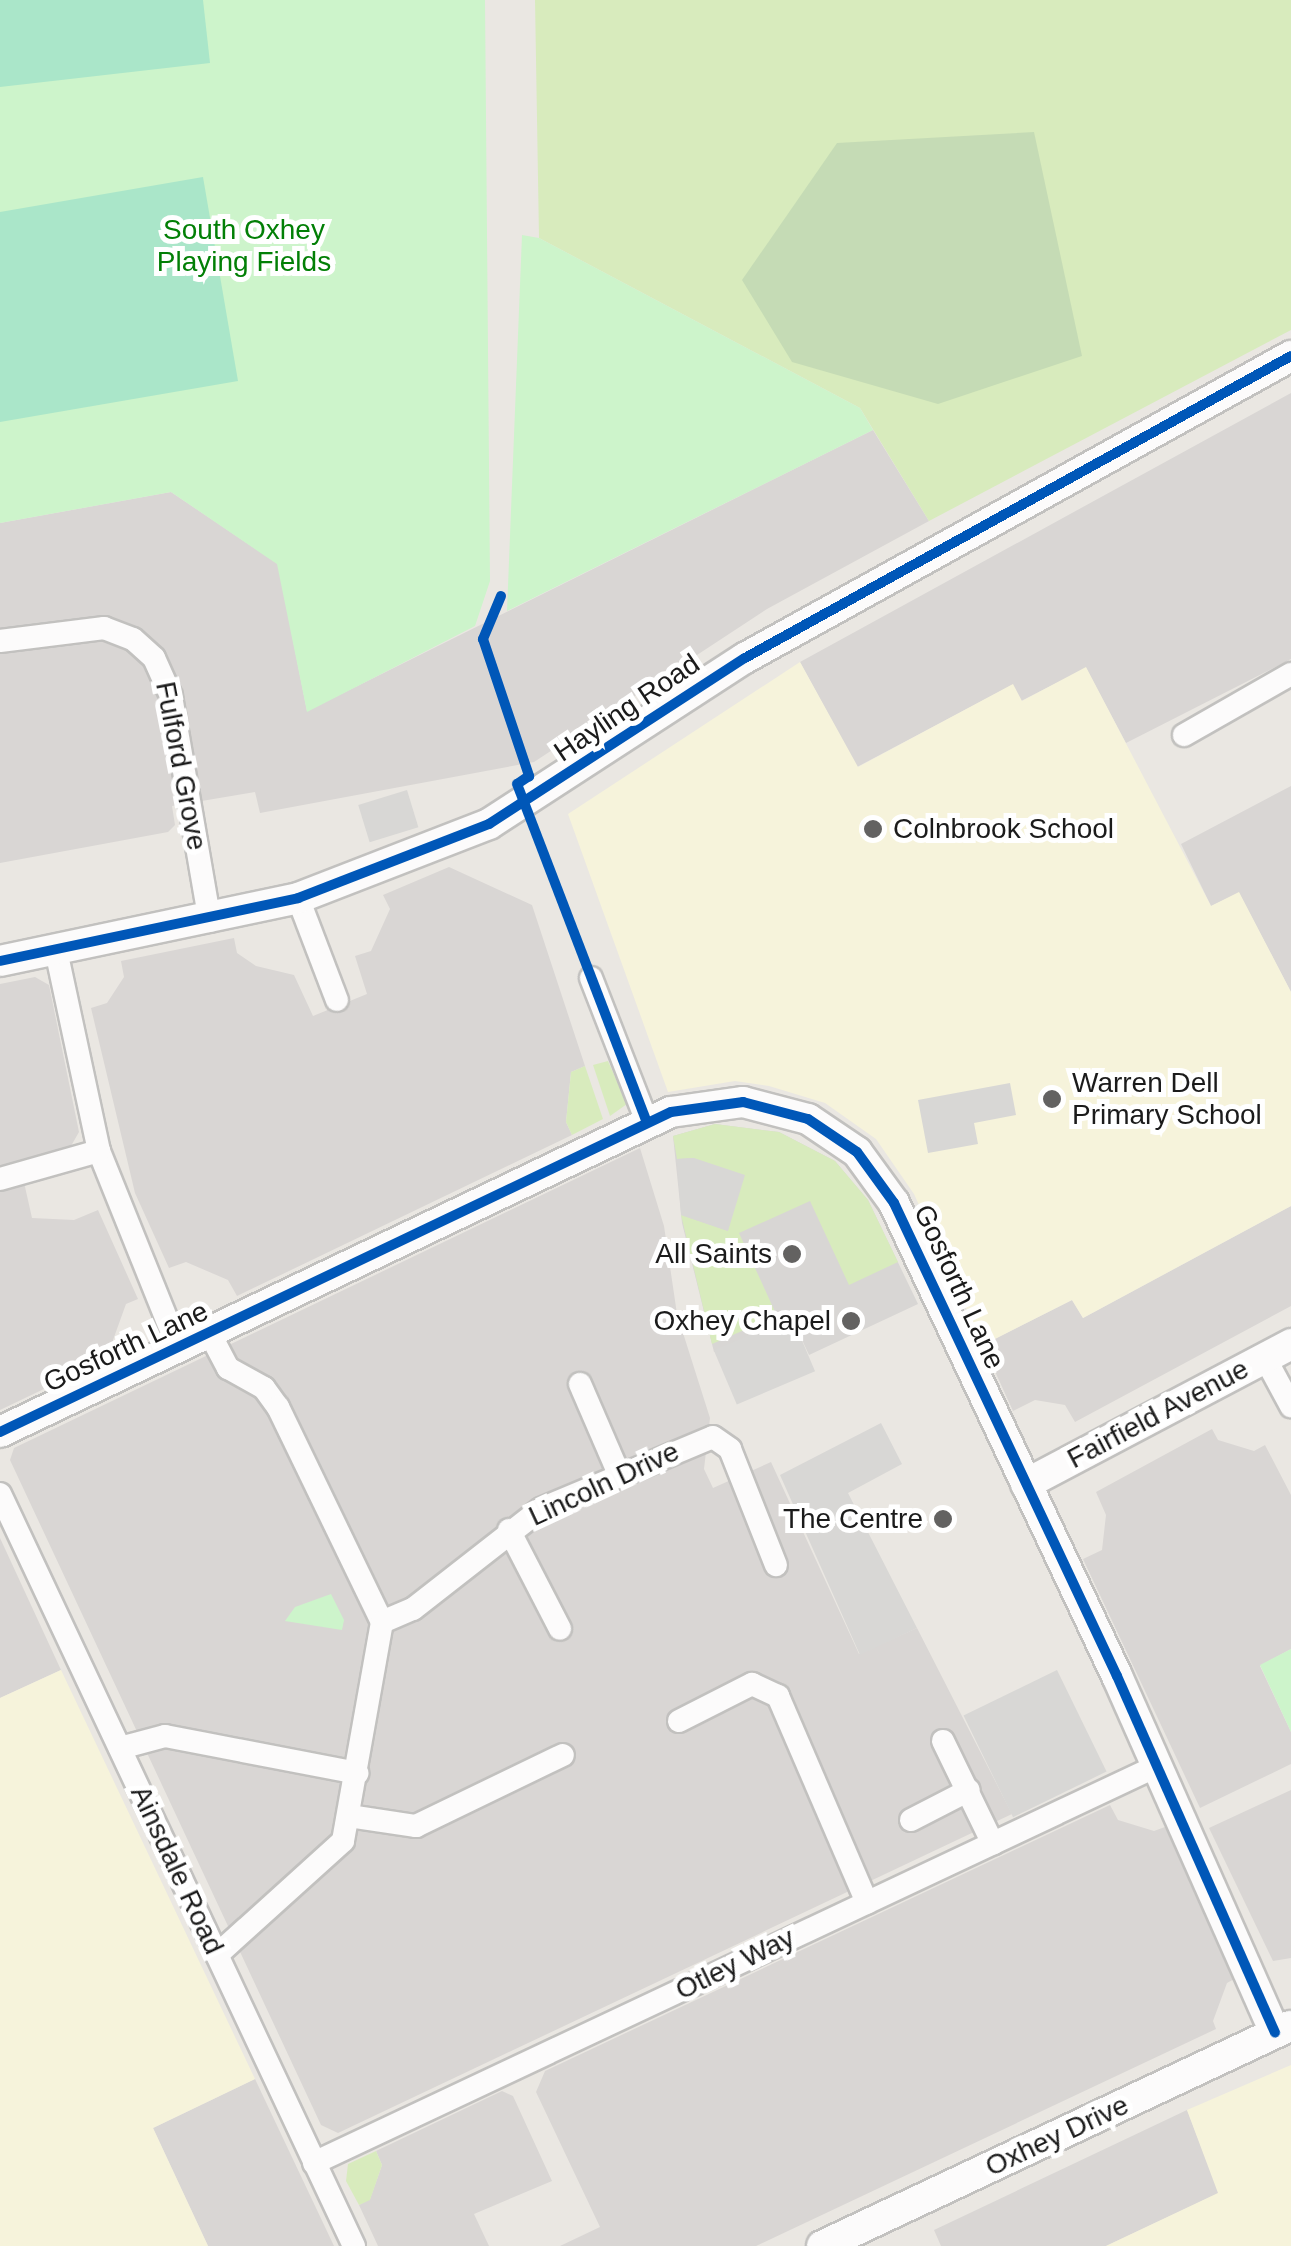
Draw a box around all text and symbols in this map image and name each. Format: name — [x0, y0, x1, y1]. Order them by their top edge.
park label: South Oxhey Playing Fields — [157, 213, 331, 279]
street label: Hayling Road — [548, 647, 706, 769]
street label: Fulford Grove — [148, 679, 214, 853]
place label: Colnbrook School — [893, 812, 1114, 846]
marker: Colnbrook School — [862, 818, 884, 840]
place label: Warren Dell Primary School — [1072, 1066, 1262, 1132]
marker: Warren Dell Primary School — [1041, 1088, 1063, 1110]
street label: Gosforth Lane — [906, 1199, 1012, 1375]
place label: All Saints — [655, 1237, 772, 1271]
marker: All Saints — [781, 1243, 803, 1265]
street label: Gosforth Lane — [38, 1294, 214, 1400]
place label: Oxhey Chapel — [654, 1304, 831, 1338]
marker: Oxhey Chapel — [840, 1310, 862, 1332]
street label: Fairfield Avenue — [1061, 1352, 1255, 1476]
street label: Lincoln Drive — [524, 1435, 684, 1533]
place label: The Centre — [783, 1502, 923, 1536]
marker: The Centre — [932, 1508, 954, 1530]
street label: Ainsdale Road — [123, 1780, 231, 1960]
street label: Otley Way — [670, 1921, 800, 2007]
street label: Oxhey Drive — [980, 2088, 1134, 2184]

